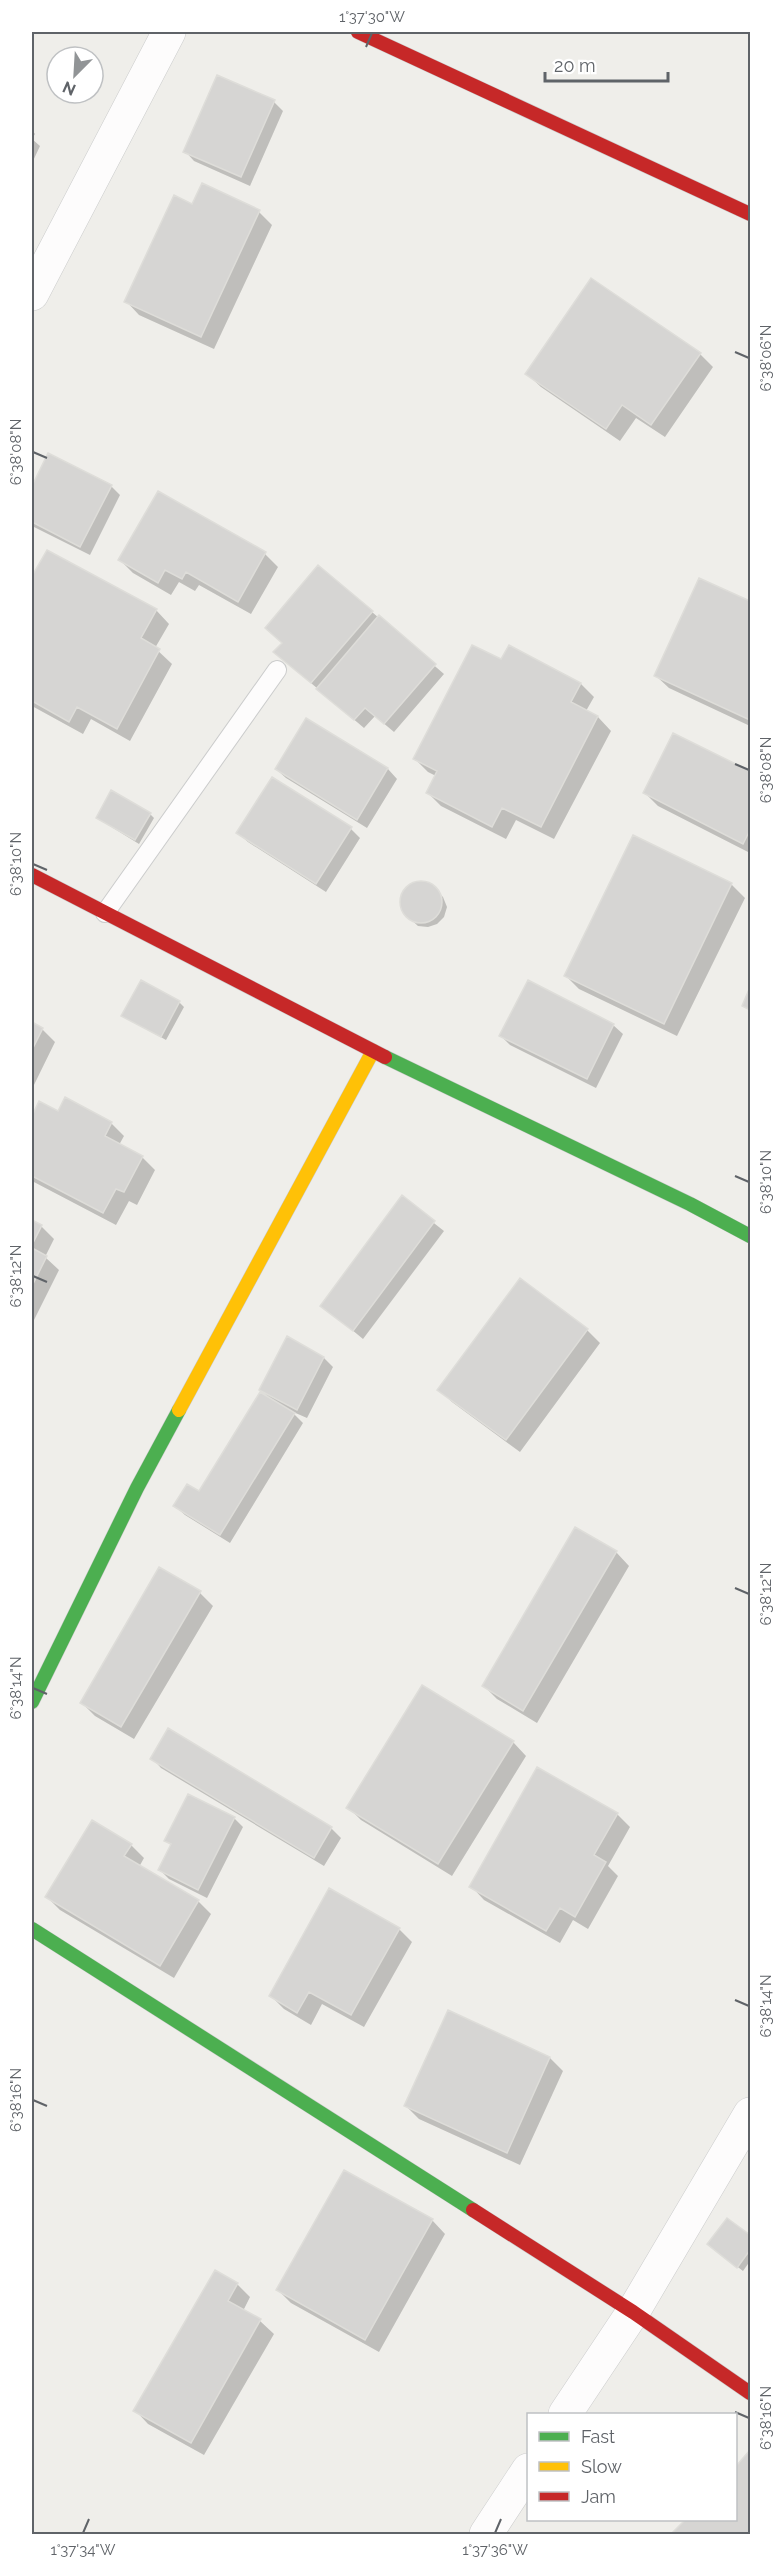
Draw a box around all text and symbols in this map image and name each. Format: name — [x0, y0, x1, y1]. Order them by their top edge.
text: 1°37'30"W — [339, 8, 405, 26]
north arrow — [45, 45, 105, 105]
scale bar — [545, 45, 668, 83]
text: 20 m — [554, 55, 596, 76]
text: N — [60, 77, 79, 99]
text: 6°38'06"N — [757, 325, 775, 391]
text: 6°38'08"N — [7, 419, 25, 485]
text: 6°38'08"N — [757, 737, 775, 803]
text: 6°38'10"N — [7, 832, 25, 896]
text: 6°38'10"N — [757, 1150, 775, 1214]
text: 6°38'12"N — [7, 1245, 25, 1307]
text: 6°38'12"N — [757, 1563, 775, 1625]
text: 6°38'14"N — [7, 1656, 25, 1720]
text: 6°38'14"N — [757, 1974, 775, 2038]
text: 6°38'16"N — [7, 2068, 25, 2132]
text: 6°38'16"N — [757, 2386, 775, 2450]
legend — [527, 2413, 737, 2521]
text: Fast — [581, 2426, 615, 2447]
text: Slow — [581, 2456, 622, 2477]
text: Jam — [581, 2486, 616, 2507]
text: 1°37'34"W — [51, 2541, 116, 2559]
text: 1°37'36"W — [462, 2541, 528, 2559]

